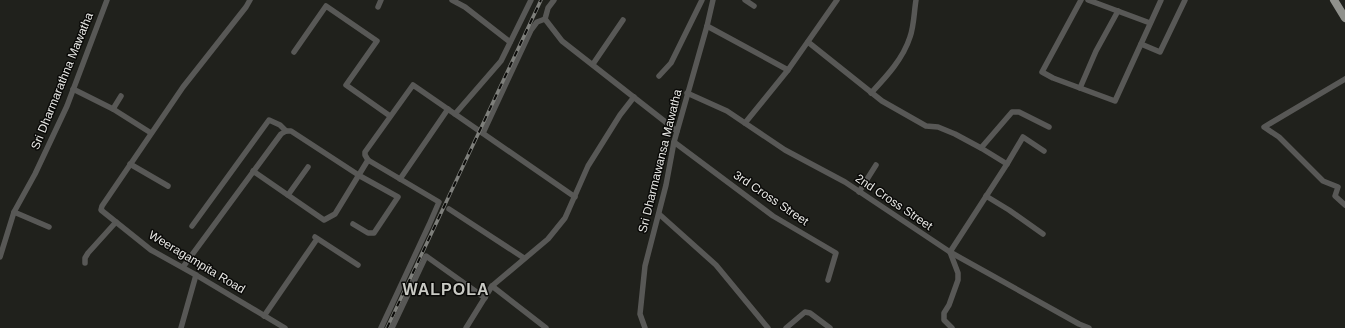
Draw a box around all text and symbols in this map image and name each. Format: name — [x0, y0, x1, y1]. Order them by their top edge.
street label: Sri Dharmarathna Mawatha — [28, 10, 96, 152]
street label: Sri Dharmawansa Mawatha — [635, 87, 685, 234]
street label: 3rd Cross Street — [731, 168, 812, 229]
street label: 2nd Cross Street — [853, 171, 936, 233]
street label: Weeragampita Road — [146, 228, 248, 296]
district label: WALPOLA — [403, 281, 490, 298]

